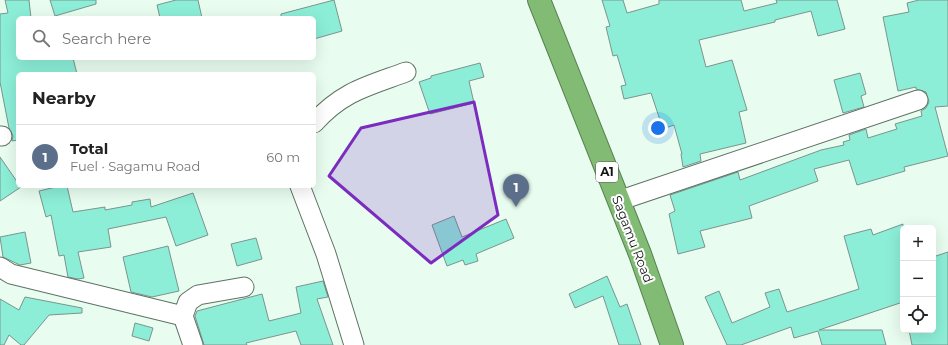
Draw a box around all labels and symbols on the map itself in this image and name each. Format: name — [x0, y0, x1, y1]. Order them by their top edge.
your location — [648, 118, 668, 138]
road number: A1 — [596, 162, 618, 182]
pin: 1 — [503, 174, 529, 207]
street label: Sagamu Road — [609, 193, 657, 285]

